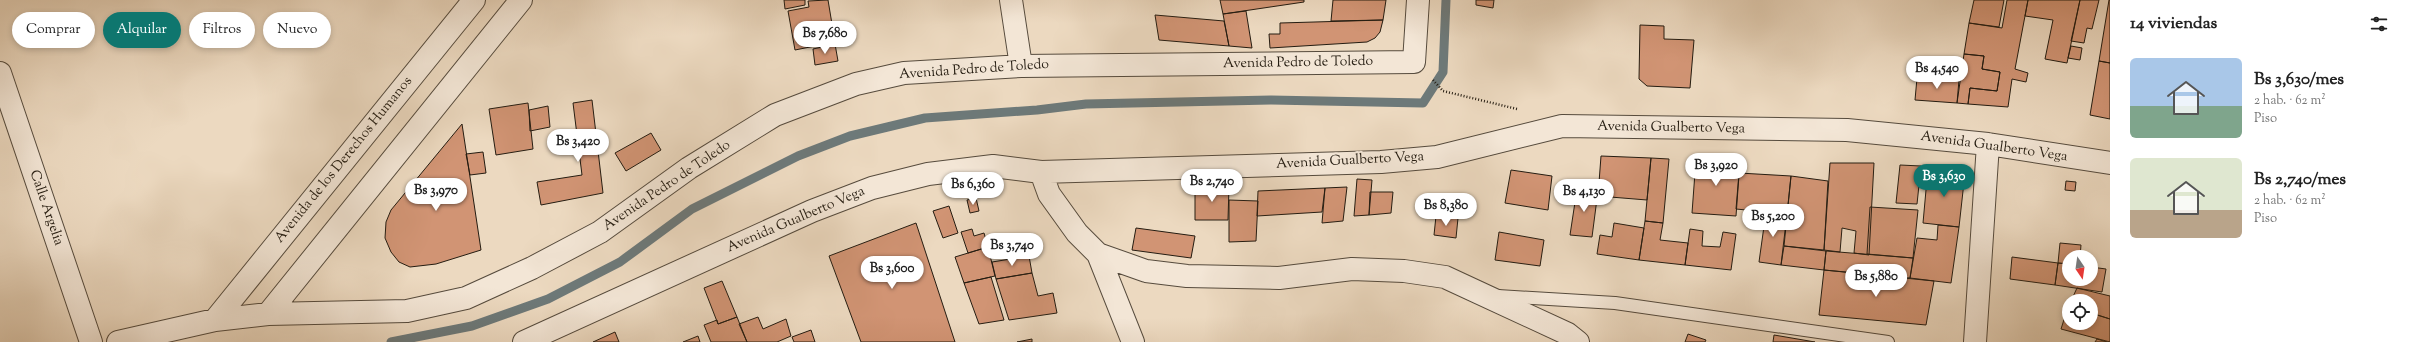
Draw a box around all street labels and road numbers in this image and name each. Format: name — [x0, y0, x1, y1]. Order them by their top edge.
street label: Avenida Pedro de Toledo — [1223, 52, 1374, 74]
street label: Avenida Pedro de Toledo — [898, 55, 1050, 85]
street label: Avenida de los Derechos Humanos — [270, 72, 418, 248]
street label: Avenida Gualberto Vega — [1597, 117, 1746, 139]
street label: Avenida Gualberto Vega — [1919, 127, 2069, 167]
street label: Avenida Pedro de Toledo — [599, 136, 735, 236]
street label: Avenida Gualberto Vega — [1276, 147, 1425, 175]
street label: Calle Argelia — [24, 168, 68, 249]
street label: Avenida Gualberto Vega — [724, 182, 869, 258]

